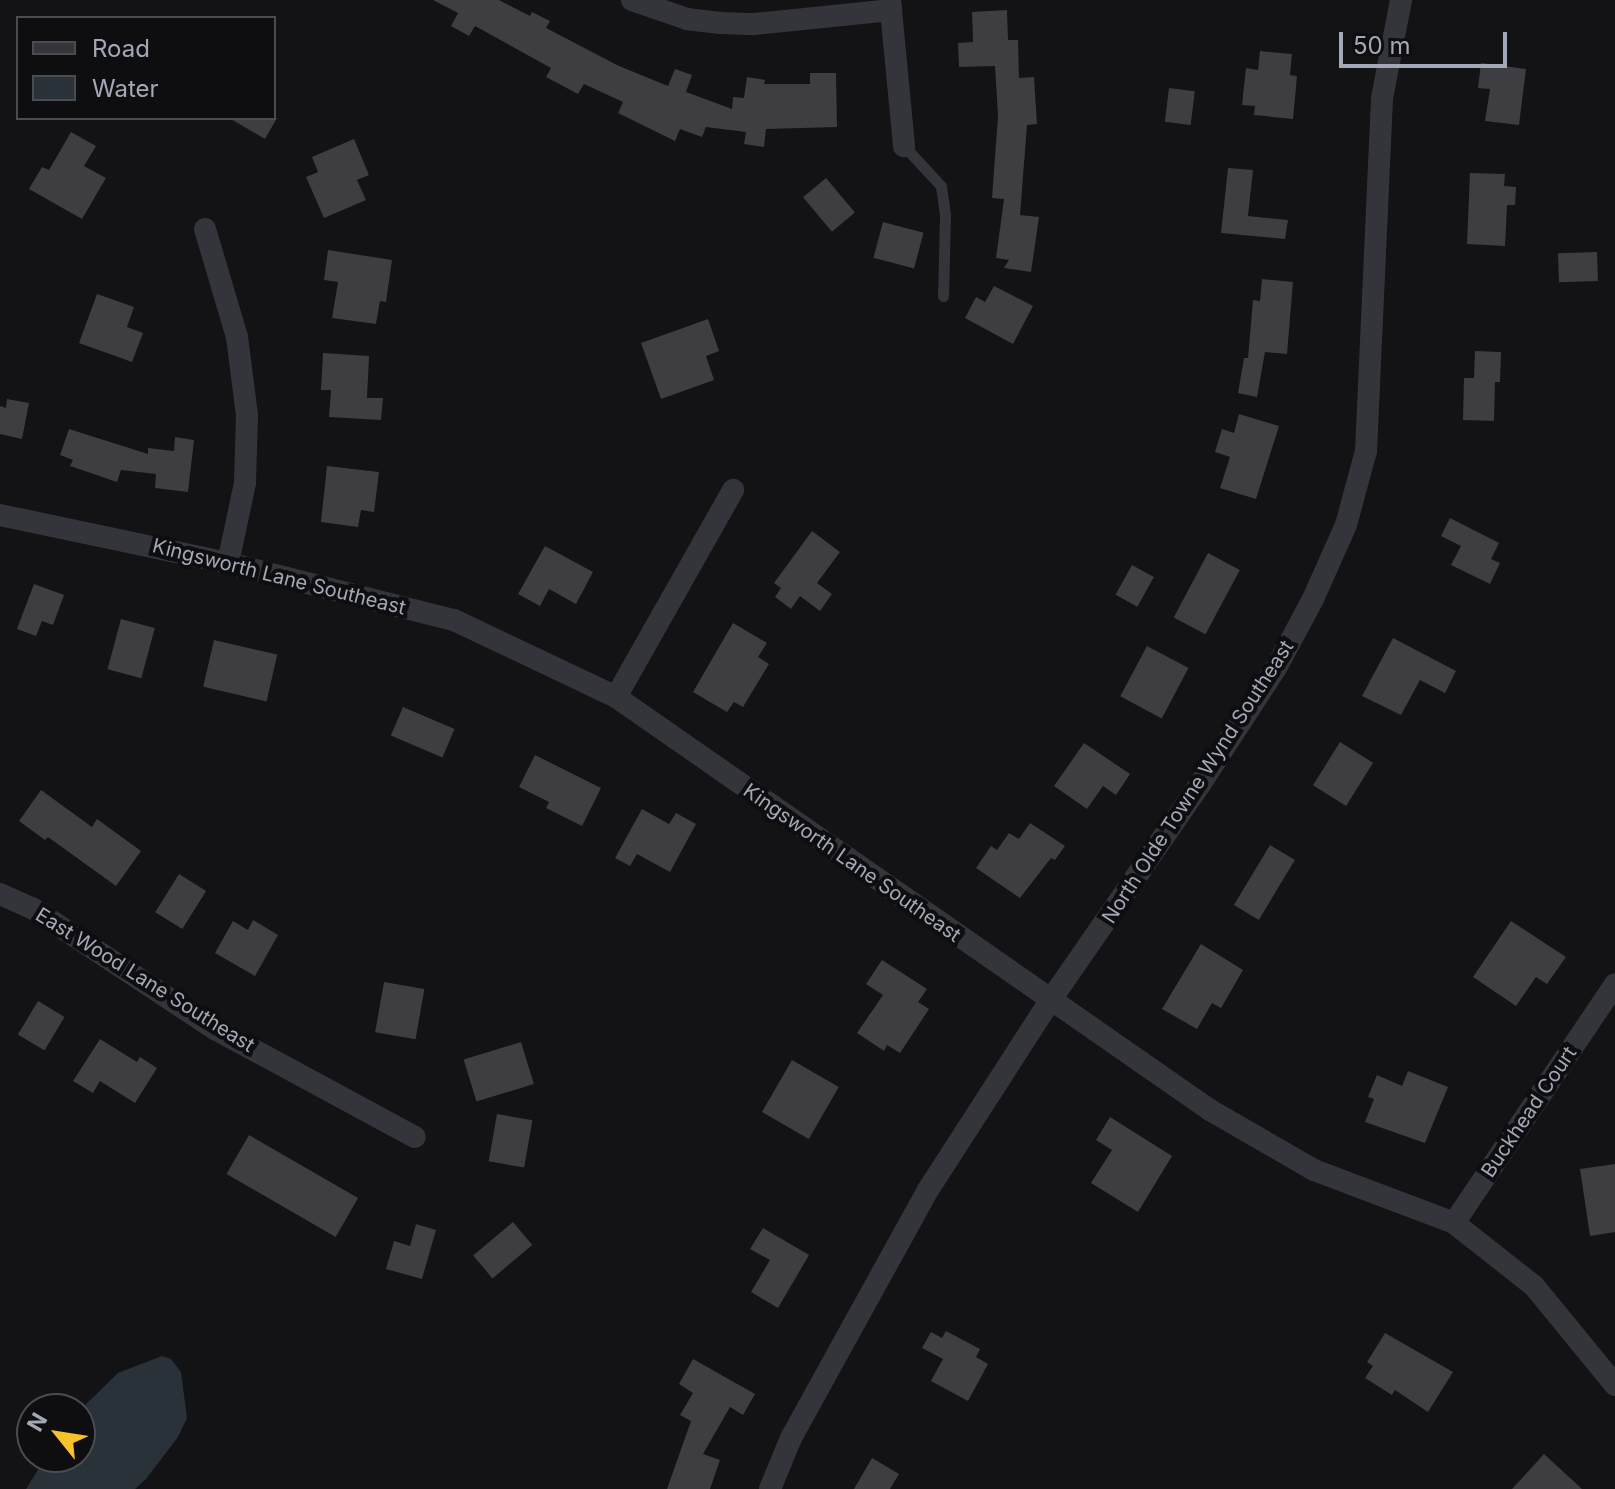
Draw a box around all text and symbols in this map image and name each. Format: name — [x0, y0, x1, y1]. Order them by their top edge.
legend — [16, 16, 276, 120]
scale bar — [1343, 16, 1511, 66]
text: 50 m — [1353, 31, 1411, 60]
text: Road — [92, 34, 150, 63]
text: Water — [92, 74, 159, 103]
street label: Kingsworth Lane Southeast — [150, 534, 408, 620]
street label: North Olde Towne Wynd Southeast — [1097, 636, 1299, 928]
street label: Kingsworth Lane Southeast — [739, 779, 965, 947]
street label: East Wood Lane Southeast — [31, 903, 259, 1057]
street label: Buckhead Court — [1476, 1042, 1582, 1182]
north arrow — [16, 1393, 96, 1473]
text: N — [21, 1408, 52, 1436]

